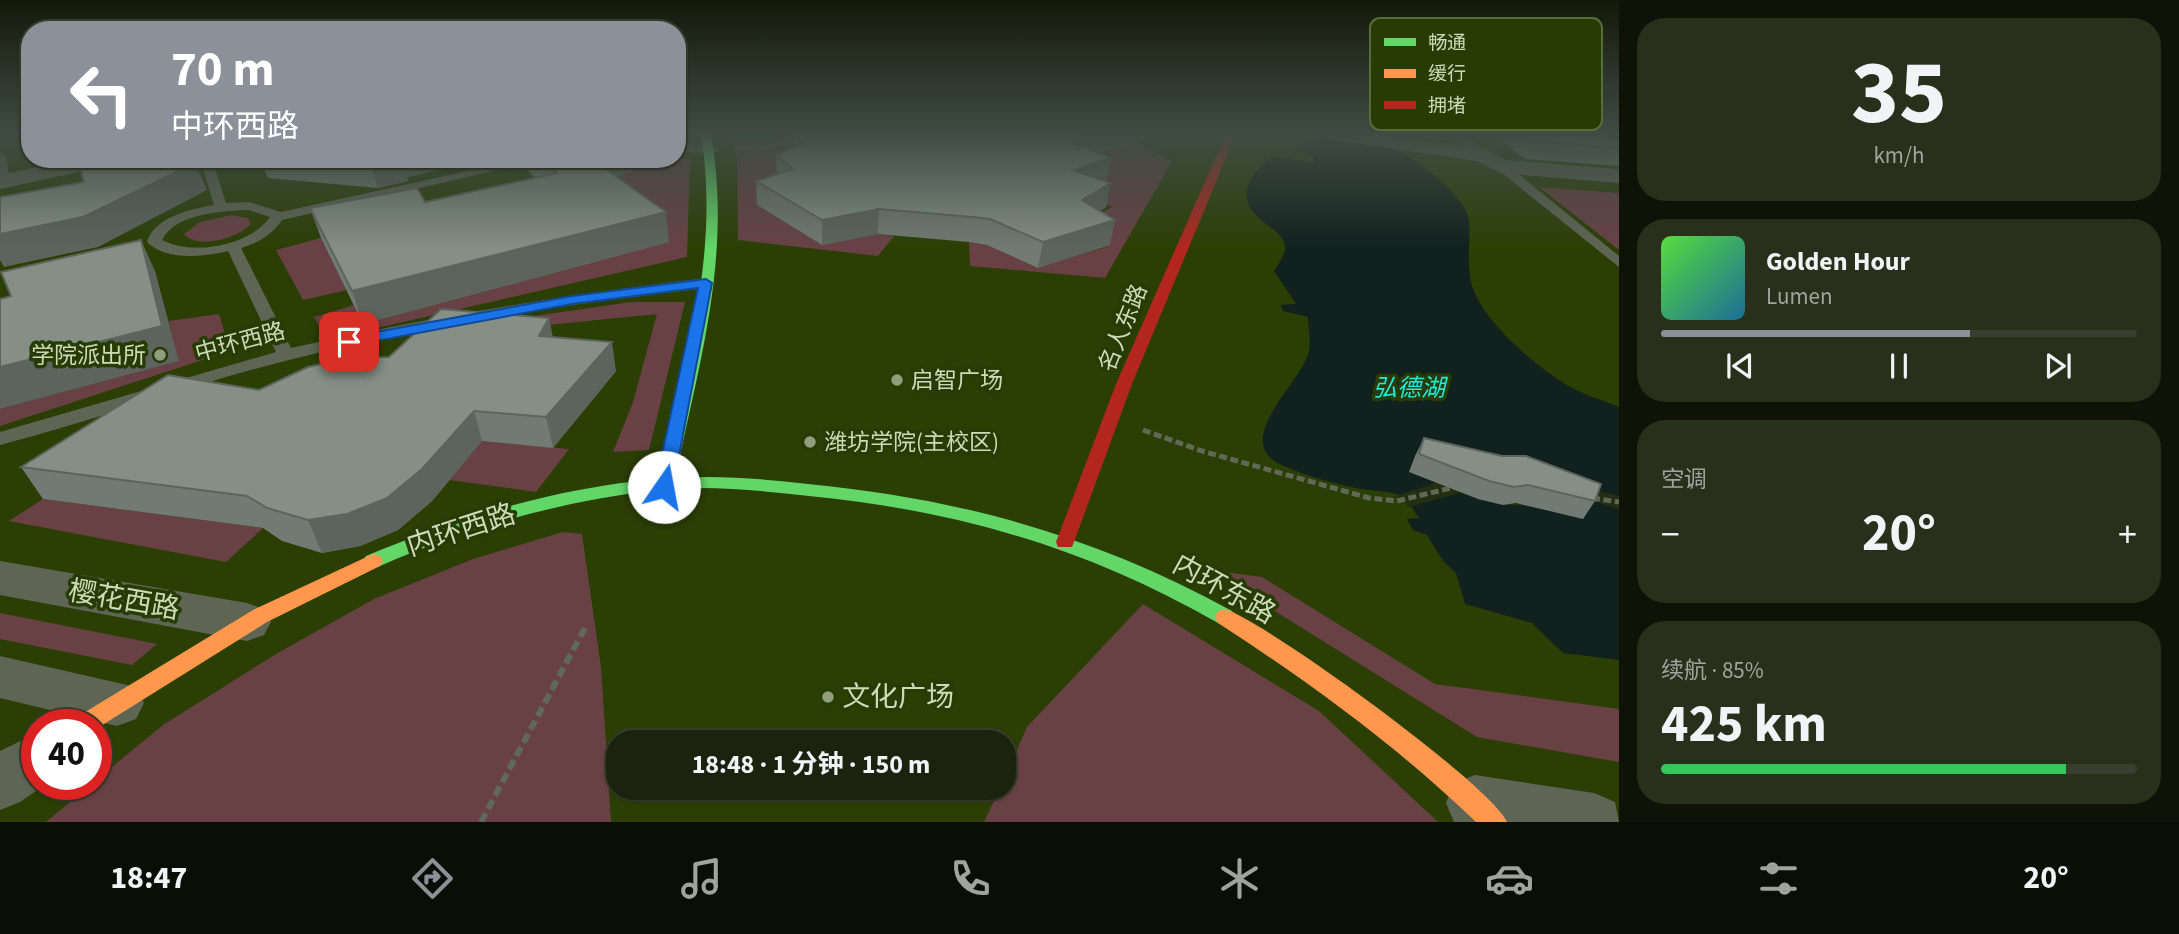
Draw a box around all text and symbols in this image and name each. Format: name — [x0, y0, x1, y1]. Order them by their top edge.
legend — [1370, 18, 1602, 130]
text: 35 — [1851, 29, 1947, 158]
text: 畅通 — [1428, 30, 1466, 57]
text: 70 m — [171, 35, 275, 105]
icon: left — [56, 49, 147, 140]
text: 缓行 — [1428, 61, 1466, 88]
text: 拥堵 — [1428, 93, 1466, 120]
text: 中环西路 — [171, 104, 299, 150]
text: km/h — [1873, 139, 1925, 172]
text: Golden Hour — [1766, 243, 1910, 280]
street label: 名人东路 — [1090, 279, 1156, 377]
text: Lumen — [1766, 280, 1833, 313]
pin — [319, 312, 379, 372]
street label: 中环西路 — [191, 314, 289, 370]
icon: arrive — [330, 323, 368, 361]
place label: 学院派出所 — [31, 339, 146, 372]
marker: 学院派出所 — [152, 347, 168, 363]
icon: previous — [1721, 347, 1759, 385]
icon: pause — [1880, 347, 1918, 385]
icon: next — [2039, 347, 2077, 385]
place label: 启智广场 — [911, 364, 1003, 397]
water label: 弘德湖 — [1373, 371, 1449, 406]
marker: 启智广场 — [889, 372, 905, 388]
place label: 潍坊学院(主校区) — [824, 426, 999, 459]
marker: 潍坊学院(主校区) — [802, 434, 818, 450]
position arrow — [627, 450, 701, 524]
text: 空调 — [1661, 463, 1707, 496]
street label: 内环西路 — [402, 494, 520, 566]
text: 20° — [1862, 497, 1936, 571]
text: − — [1661, 508, 1680, 562]
text: + — [2118, 508, 2137, 562]
street label: 内环东路 — [1165, 544, 1283, 634]
street label: 樱花西路 — [65, 571, 183, 629]
text: 续航 · 85% — [1661, 654, 1764, 687]
place label: 文化广场 — [842, 677, 954, 717]
text: 425 km — [1661, 688, 1827, 762]
marker: 文化广场 — [820, 689, 836, 705]
speed limit sign: 40 — [21, 709, 112, 800]
text: 18:48 · 1 分钟 · 150 m — [692, 746, 930, 783]
icon: directions — [408, 854, 457, 903]
icon: music — [677, 854, 726, 903]
icon: phone — [946, 854, 995, 903]
icon: climate — [1215, 854, 1264, 903]
icon: car — [1485, 854, 1534, 903]
icon: filters — [1754, 854, 1803, 903]
text: 18:47 — [110, 855, 187, 901]
text: 20° — [2023, 855, 2069, 901]

